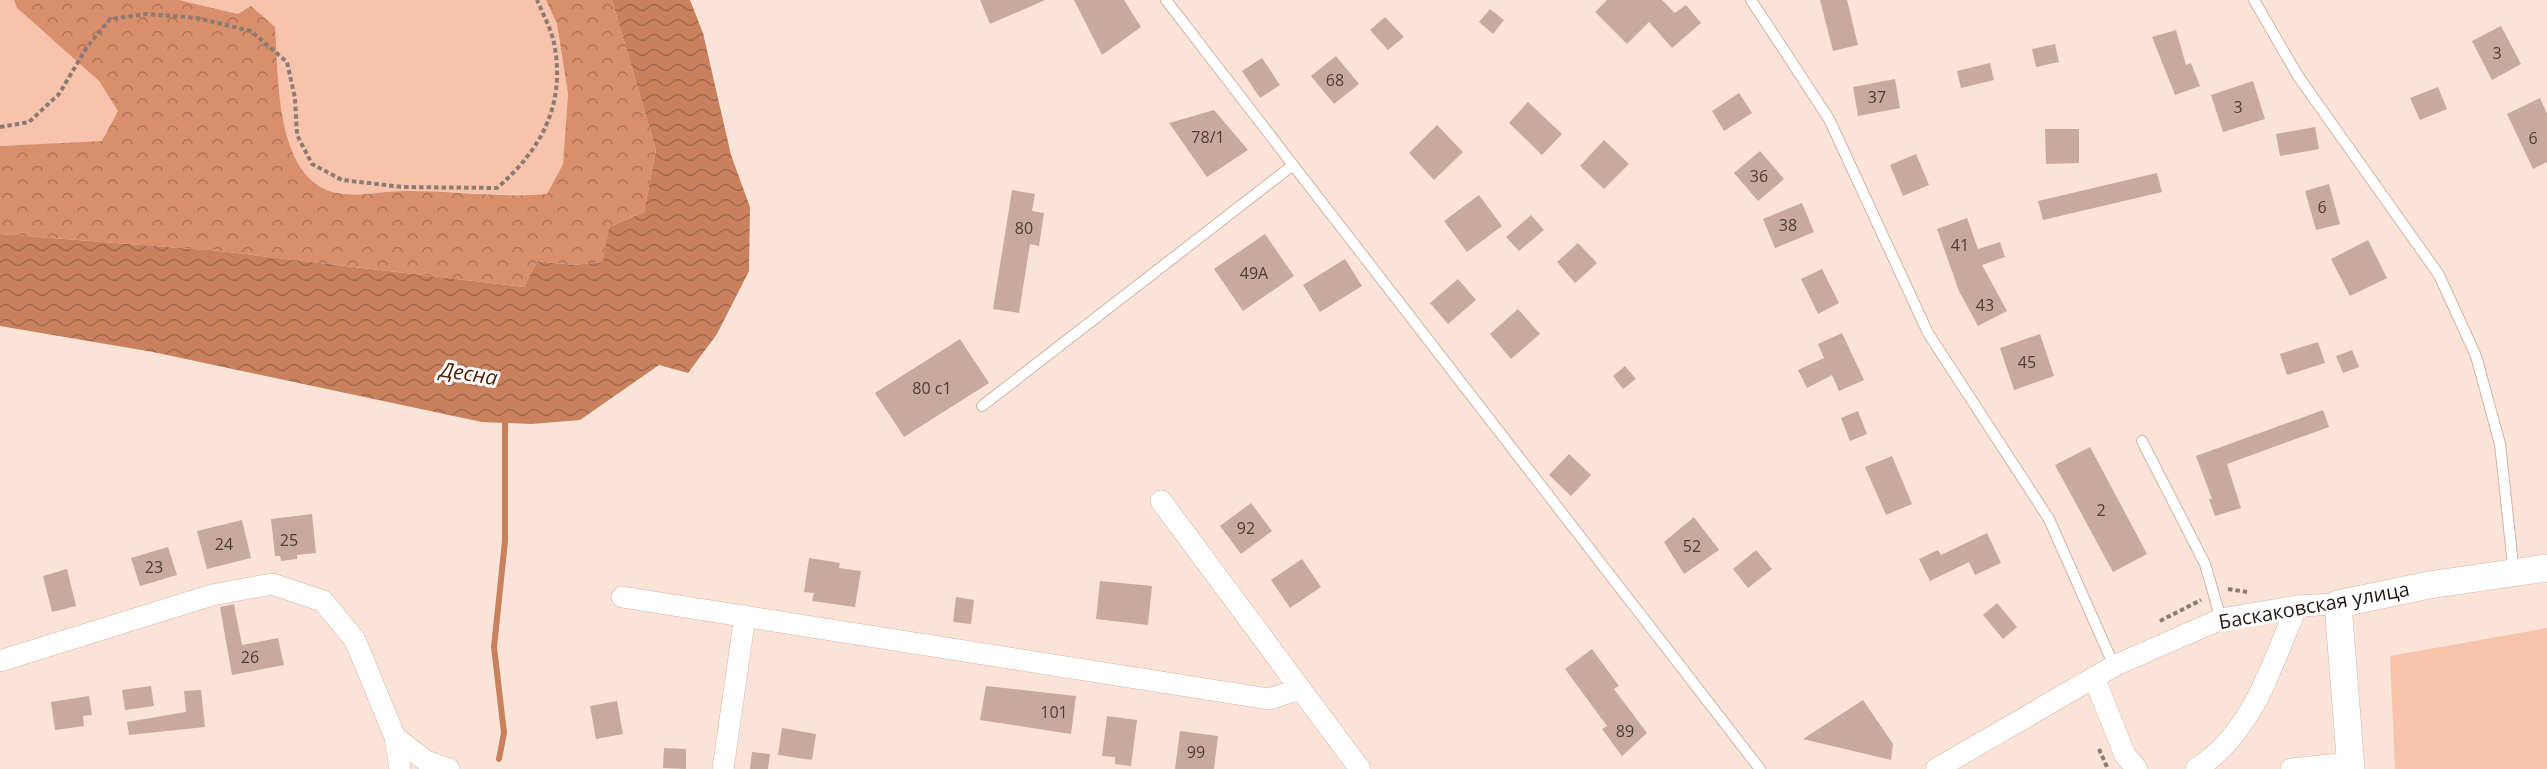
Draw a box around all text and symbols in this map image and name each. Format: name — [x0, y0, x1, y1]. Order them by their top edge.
house number: 3 — [2492, 42, 2502, 64]
house number: 68 — [1326, 69, 1344, 91]
house number: 37 — [1868, 86, 1886, 108]
house number: 3 — [2233, 96, 2243, 118]
house number: 78/1 — [1191, 126, 1225, 148]
house number: 6 — [2528, 127, 2538, 149]
house number: 36 — [1750, 165, 1768, 187]
house number: 6 — [2317, 196, 2327, 218]
house number: 38 — [1779, 214, 1797, 236]
house number: 80 — [1015, 217, 1033, 239]
house number: 41 — [1951, 234, 1969, 256]
house number: 49А — [1240, 262, 1269, 284]
house number: 43 — [1976, 294, 1994, 316]
house number: 45 — [2018, 351, 2036, 373]
water label: Десна — [436, 354, 500, 391]
house number: 80 с1 — [912, 377, 952, 399]
house number: 2 — [2096, 499, 2106, 521]
house number: 92 — [1237, 517, 1255, 539]
house number: 25 — [280, 529, 298, 551]
house number: 24 — [215, 533, 233, 555]
house number: 52 — [1683, 535, 1701, 557]
house number: 23 — [145, 556, 163, 578]
street label: Баскаковская улица — [2216, 575, 2412, 635]
house number: 26 — [241, 646, 259, 668]
house number: 101 — [1040, 701, 1068, 723]
house number: 89 — [1616, 720, 1634, 742]
house number: 99 — [1187, 741, 1205, 763]

